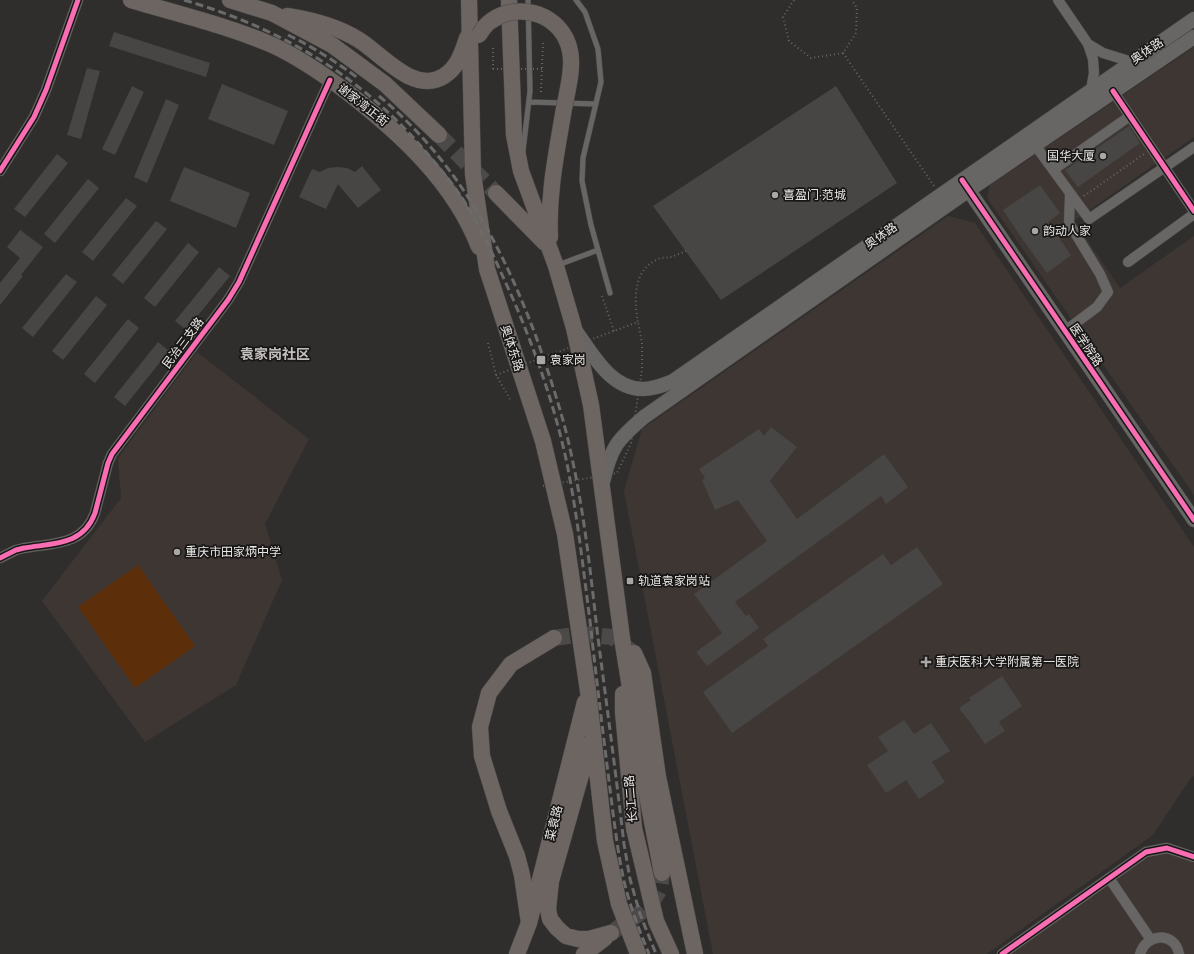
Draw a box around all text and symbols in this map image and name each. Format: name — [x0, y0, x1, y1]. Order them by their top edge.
street label: 奥体路 — [1128, 35, 1166, 67]
street label: 谢家湾正街 — [335, 81, 391, 129]
place label: 国华大厦 — [1047, 149, 1095, 163]
marker: 国华大厦 — [1098, 151, 1108, 161]
place label: 喜盈门·范城 — [783, 188, 846, 202]
marker: 喜盈门·范城 — [770, 190, 780, 200]
street label: 奥体路 — [862, 220, 900, 252]
place label: 韵动人家 — [1043, 224, 1091, 238]
marker: 韵动人家 — [1030, 226, 1040, 236]
street label: 民治三支路 — [159, 315, 207, 371]
street label: 医学院路 — [1067, 321, 1105, 369]
street label: 奥体东路 — [498, 323, 526, 373]
district label: 袁家岗社区 — [240, 346, 310, 363]
place label: 袁家岗 — [550, 353, 586, 367]
marker: 袁家岗 — [535, 354, 547, 366]
place label: 重庆市田家炳中学 — [185, 545, 281, 559]
marker: 重庆市田家炳中学 — [172, 547, 182, 557]
place label: 轨道袁家岗站 — [638, 574, 710, 588]
marker: 轨道袁家岗站 — [625, 576, 635, 586]
place label: 重庆医科大学附属第一医院 — [935, 655, 1079, 669]
marker: 重庆医科大学附属第一医院 — [920, 656, 932, 668]
street label: 长江二路 — [622, 774, 640, 824]
street label: 菜袁路 — [543, 804, 565, 842]

